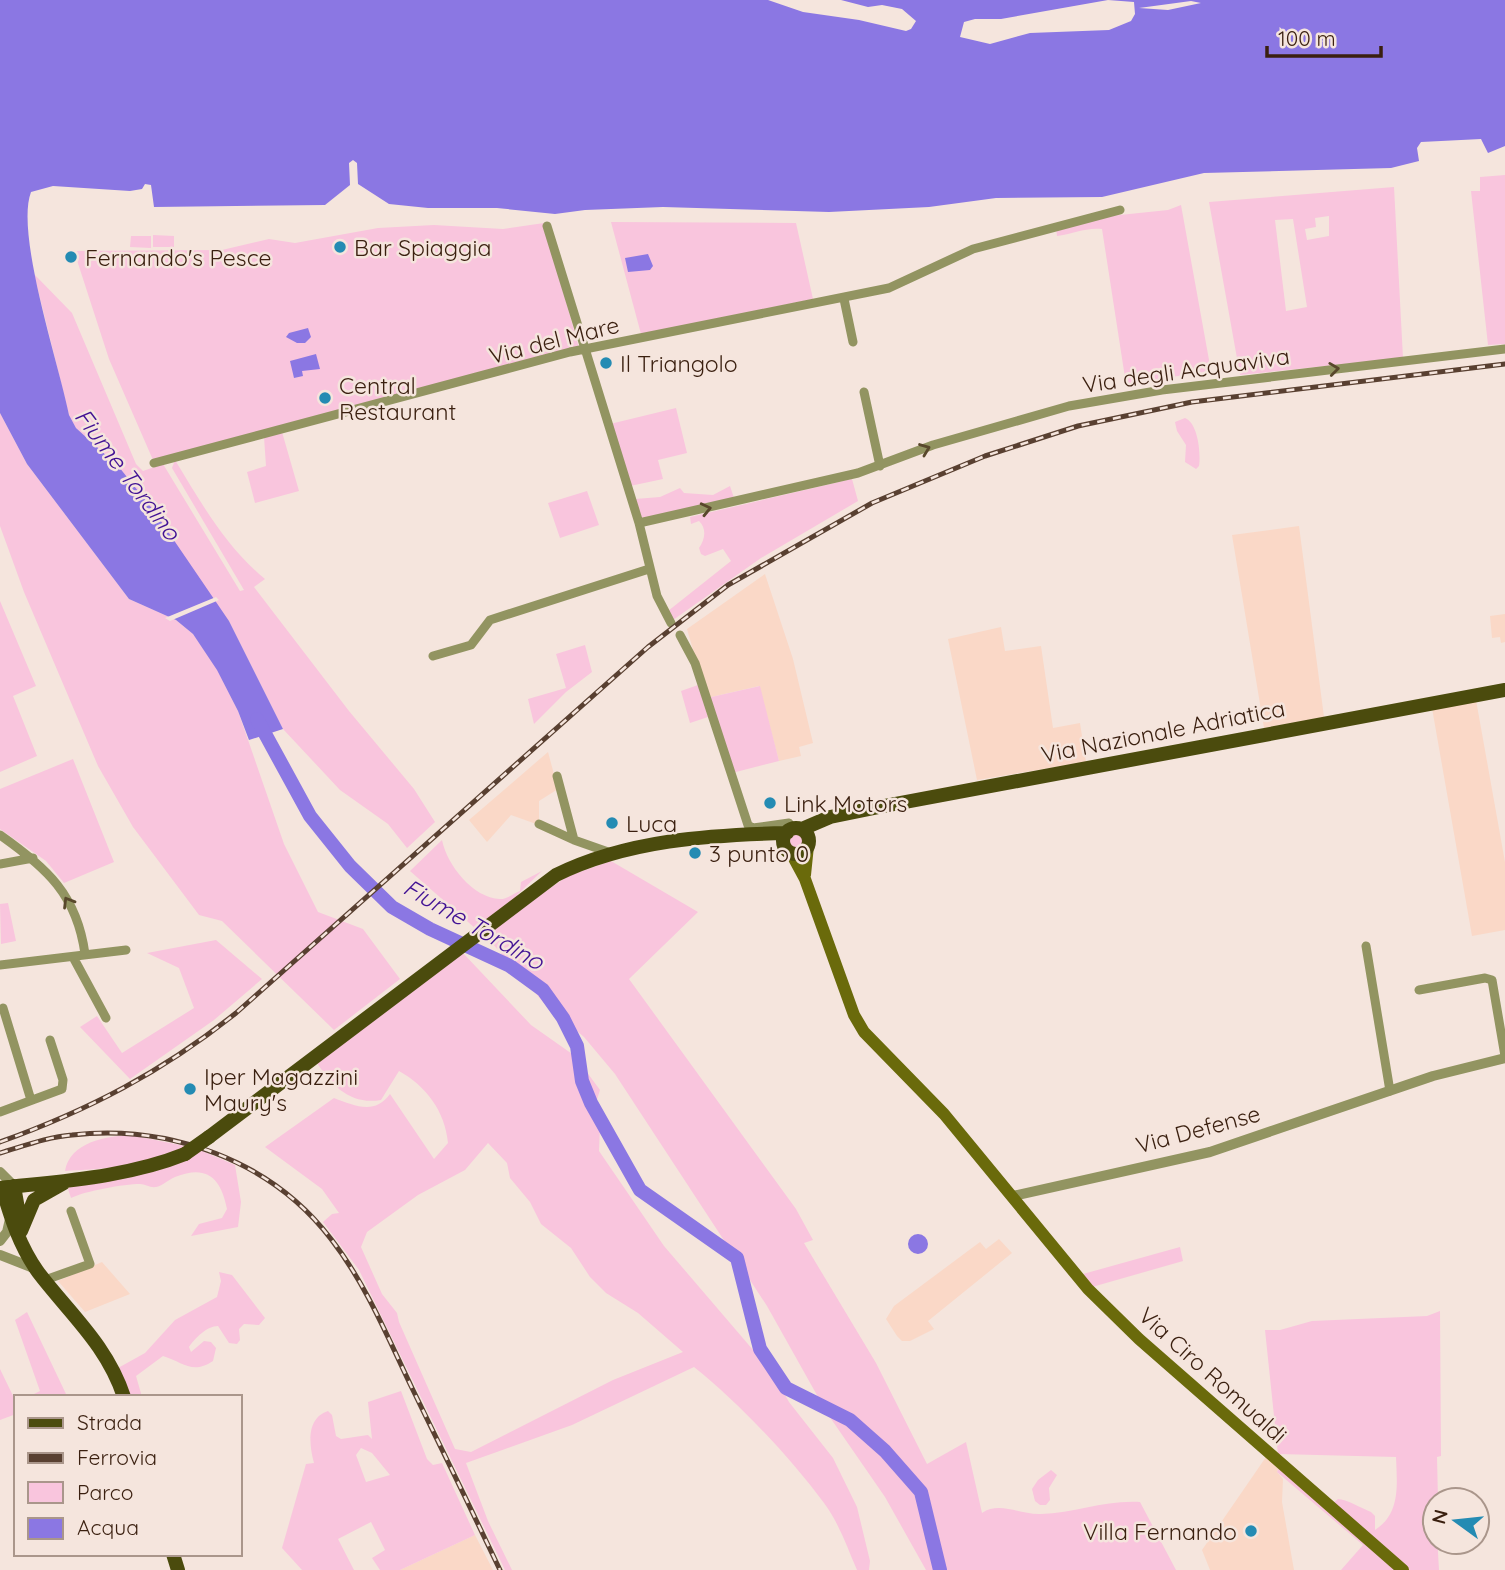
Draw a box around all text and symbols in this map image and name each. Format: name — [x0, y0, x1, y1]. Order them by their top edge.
scale bar — [1267, 14, 1381, 58]
text: 100 m — [1278, 25, 1336, 51]
place label: Bar Spiaggia — [354, 233, 491, 262]
marker: Bar Spiaggia — [332, 239, 348, 255]
place label: Fernando's Pesce — [85, 243, 272, 272]
marker: Fernando's Pesce — [63, 249, 79, 265]
street label: Via del Mare — [486, 310, 622, 370]
street label: Via degli Acquaviva — [1081, 341, 1291, 399]
place label: Il Triangolo — [620, 349, 738, 378]
marker: Il Triangolo — [598, 355, 614, 371]
one-way arrow — [1328, 361, 1340, 376]
place label: Central Restaurant — [339, 371, 456, 426]
marker: Central Restaurant — [317, 390, 333, 406]
water label: Fiume Tordino — [69, 402, 188, 547]
one-way arrow — [918, 443, 930, 457]
one-way arrow — [700, 502, 712, 517]
street label: Via Nazionale Adriatica — [1039, 693, 1287, 769]
place label: Link Motors — [784, 789, 907, 818]
marker: Link Motors — [762, 795, 778, 811]
place label: Luca — [626, 809, 677, 838]
marker: Luca — [604, 815, 620, 831]
place label: 3 punto 0 — [709, 839, 809, 868]
marker: 3 punto 0 — [687, 845, 703, 861]
water label: Fiume Tordino — [398, 872, 551, 977]
one-way arrow — [63, 896, 76, 909]
place label: Iper Magazzini Maury's — [204, 1062, 358, 1117]
marker: Iper Magazzini Maury's — [182, 1081, 198, 1097]
street label: Via Defense — [1133, 1098, 1263, 1160]
street label: Via Ciro Romualdi — [1133, 1301, 1293, 1449]
legend — [14, 1395, 242, 1556]
text: Strada — [77, 1409, 142, 1435]
text: Ferrovia — [77, 1444, 157, 1470]
text: Parco — [77, 1479, 133, 1505]
north arrow — [1421, 1486, 1491, 1556]
text: N — [1426, 1507, 1453, 1526]
text: Acqua — [77, 1514, 139, 1540]
place label: Villa Fernando — [1083, 1517, 1237, 1546]
marker: Villa Fernando — [1243, 1523, 1259, 1539]

